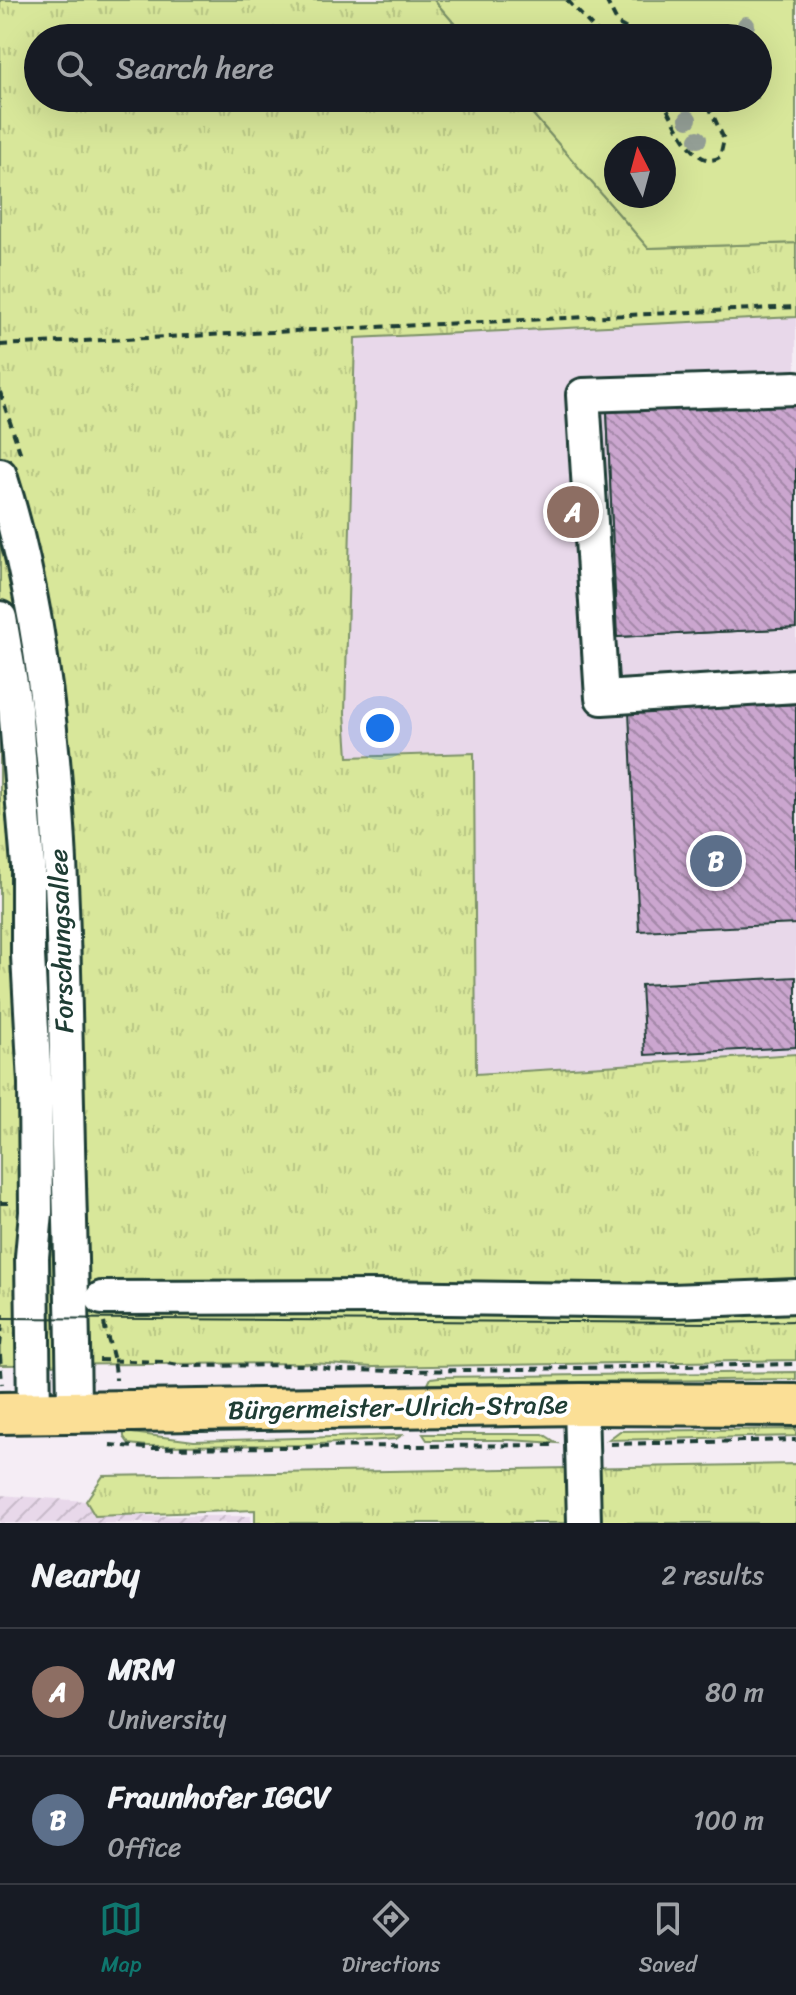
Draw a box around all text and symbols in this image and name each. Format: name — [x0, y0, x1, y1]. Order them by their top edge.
search box — [24, 24, 772, 112]
text: Search here — [116, 41, 274, 95]
icon: search — [52, 46, 96, 90]
north arrow — [604, 136, 676, 208]
pin: A — [547, 482, 599, 542]
your location — [360, 708, 400, 748]
pin: B — [690, 831, 742, 891]
street label: Forschungsallee — [35, 848, 87, 1034]
street label: Bürgermeister-Ulrich-Straße — [228, 1381, 568, 1433]
text: Nearby — [32, 1545, 140, 1605]
text: 2 results — [662, 1552, 764, 1598]
text: MRM — [108, 1642, 175, 1696]
text: A — [49, 1669, 67, 1715]
text: 80 m — [705, 1669, 764, 1715]
text: University — [108, 1696, 226, 1742]
text: Fraunhofer IGCV — [108, 1770, 330, 1824]
text: B — [50, 1797, 66, 1843]
text: 100 m — [693, 1797, 764, 1843]
text: Office — [108, 1824, 181, 1870]
tab: Map — [99, 1897, 143, 1984]
tab: Directions — [342, 1897, 440, 1984]
tab: Saved — [639, 1897, 697, 1984]

